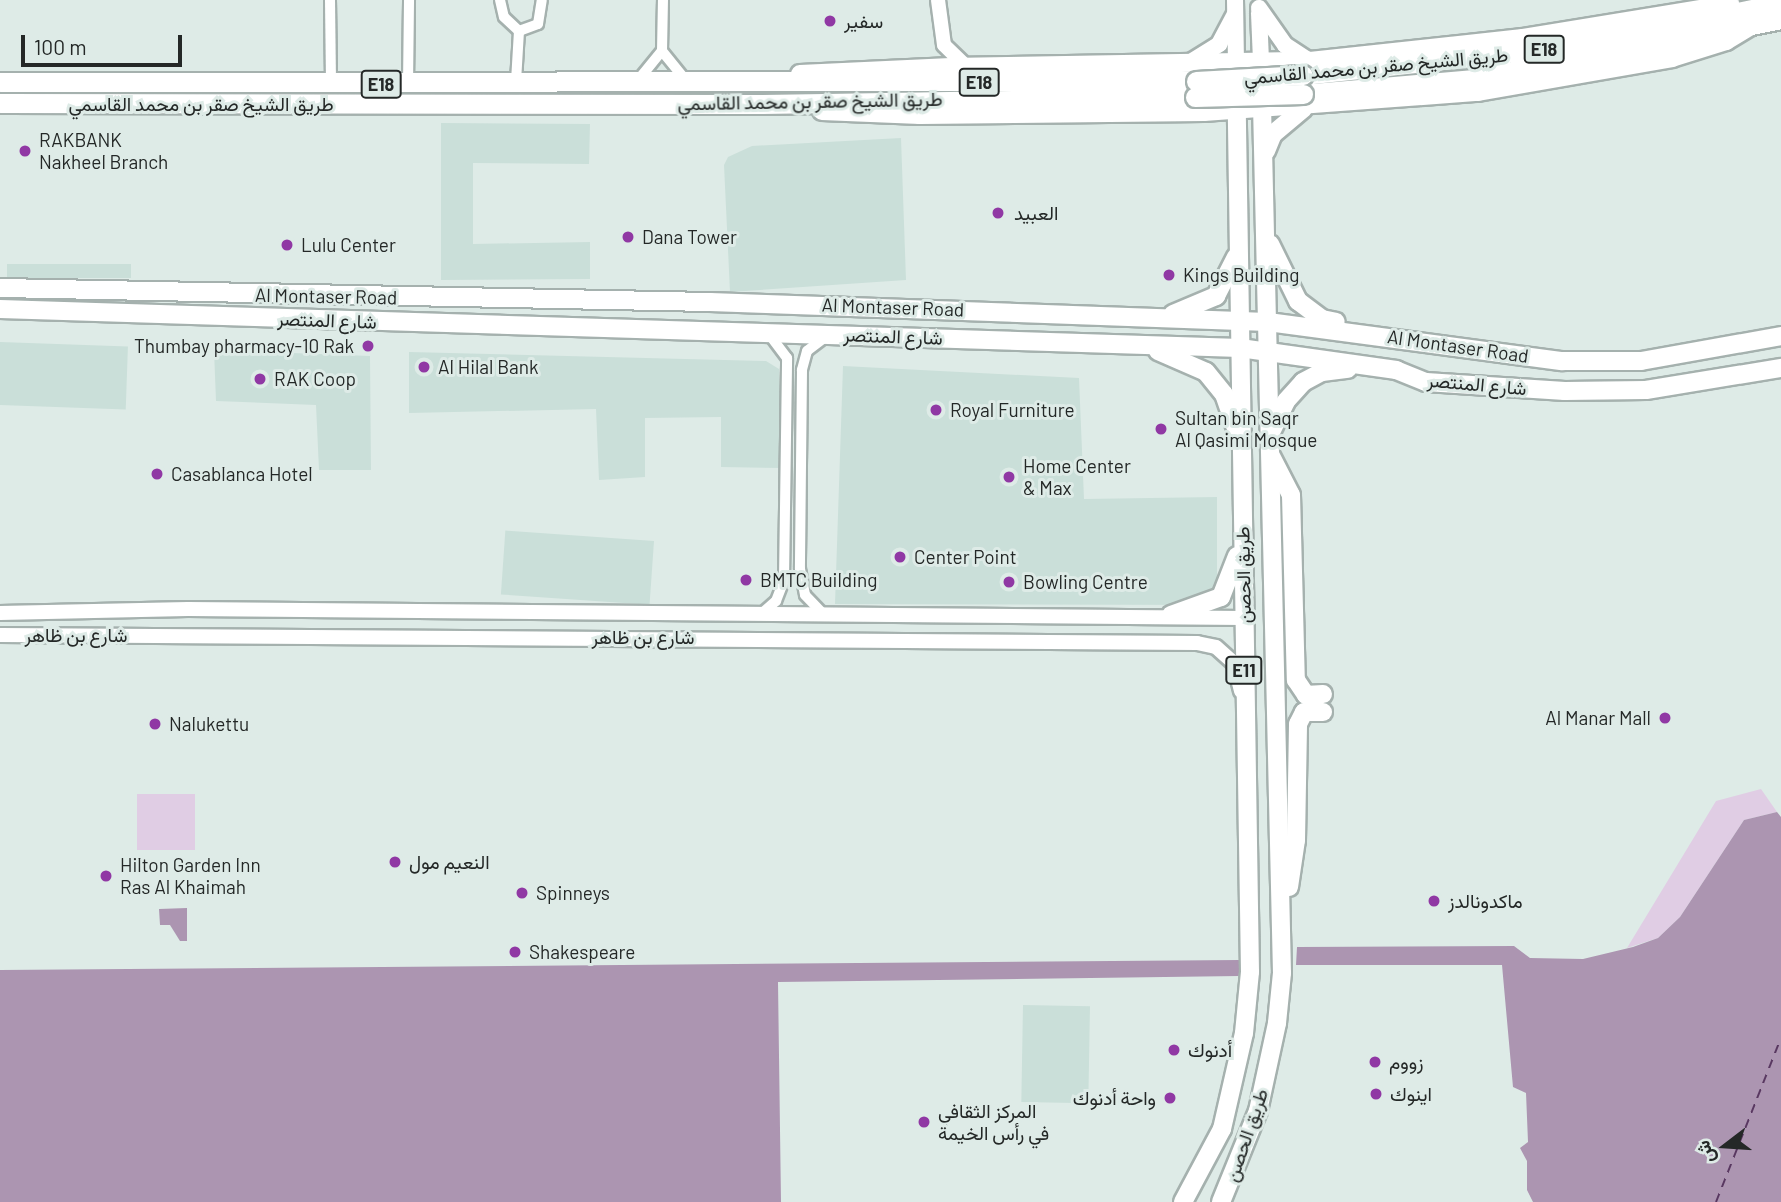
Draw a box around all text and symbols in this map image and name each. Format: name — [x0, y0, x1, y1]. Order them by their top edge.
place label: سفير — [844, 10, 883, 32]
marker: سفير — [822, 13, 838, 29]
scale bar — [24, 21, 186, 65]
text: 100 m — [34, 34, 87, 59]
road number: E18 — [1523, 34, 1565, 64]
street label: طريق الشيخ صقر بن محمد القاسمي — [1243, 43, 1509, 89]
road number: E18 — [958, 68, 1000, 96]
road number: E18 — [360, 70, 402, 98]
street label: طريق الشيخ صقر بن محمد القاسمي — [677, 87, 943, 115]
street label: طريق الشيخ صقر بن محمد القاسمي — [68, 93, 334, 115]
place label: RAKBANK Nakheel Branch — [39, 129, 168, 173]
marker: RAKBANK Nakheel Branch — [17, 143, 33, 159]
place label: العبيد — [1014, 202, 1058, 224]
marker: العبيد — [988, 203, 1008, 223]
place label: Dana Tower — [642, 226, 737, 248]
marker: Dana Tower — [620, 229, 636, 245]
place label: Lulu Center — [301, 234, 396, 256]
marker: Lulu Center — [279, 237, 295, 253]
place label: Kings Building — [1183, 264, 1299, 286]
marker: Kings Building — [1161, 267, 1177, 283]
street label: Al Montaser Road — [255, 283, 397, 309]
street label: Al Montaser Road — [821, 293, 965, 321]
street label: شارع المنتصر — [277, 307, 377, 333]
street label: شارع المنتصر — [843, 323, 943, 349]
street label: Al Montaser Road — [1386, 325, 1530, 367]
place label: Thumbay pharmacy-10 Rak — [134, 335, 354, 357]
marker: Thumbay pharmacy-10 Rak — [360, 338, 376, 354]
place label: Al Hilal Bank — [438, 356, 538, 378]
marker: Al Hilal Bank — [416, 359, 432, 375]
place label: RAK Coop — [274, 368, 356, 390]
street label: شارع المنتصر — [1426, 368, 1528, 400]
marker: RAK Coop — [252, 371, 268, 387]
place label: Royal Furniture — [950, 399, 1075, 421]
marker: Royal Furniture — [928, 402, 944, 418]
place label: Sultan bin Saqr Al Qasimi Mosque — [1175, 407, 1317, 451]
marker: Sultan bin Saqr Al Qasimi Mosque — [1153, 421, 1169, 437]
place label: Home Center & Max — [1023, 455, 1131, 499]
place label: Casablanca Hotel — [171, 463, 313, 485]
marker: Casablanca Hotel — [149, 466, 165, 482]
marker: Home Center & Max — [1001, 469, 1017, 485]
street label: طريق الحصن — [1231, 526, 1255, 624]
place label: Center Point — [914, 546, 1017, 568]
marker: Center Point — [892, 549, 908, 565]
place label: BMTC Building — [760, 569, 877, 591]
place label: Bowling Centre — [1023, 571, 1148, 593]
marker: BMTC Building — [738, 572, 754, 588]
marker: Bowling Centre — [1001, 574, 1017, 590]
street label: شارع بن ظاهر — [24, 624, 128, 646]
street label: شارع بن ظاهر — [591, 626, 695, 648]
road number: E11 — [1225, 656, 1263, 684]
place label: Al Manar Mall — [1545, 707, 1651, 729]
marker: Al Manar Mall — [1657, 710, 1673, 726]
place label: Nalukettu — [169, 713, 249, 735]
marker: Nalukettu — [147, 716, 163, 732]
place label: النعيم مول — [409, 851, 490, 873]
place label: Hilton Garden Inn Ras Al Khaimah — [120, 854, 261, 898]
marker: النعيم مول — [387, 854, 403, 870]
marker: Hilton Garden Inn Ras Al Khaimah — [98, 868, 114, 884]
place label: Spinneys — [536, 882, 610, 904]
marker: Spinneys — [514, 885, 530, 901]
place label: ماكدونالدز — [1448, 890, 1523, 912]
marker: ماكدونالدز — [1426, 893, 1442, 909]
place label: Shakespeare — [529, 941, 635, 963]
marker: Shakespeare — [507, 944, 523, 960]
place label: أدنوك — [1188, 1039, 1232, 1061]
marker: أدنوك — [1166, 1042, 1182, 1058]
place label: زووم — [1389, 1051, 1423, 1073]
marker: زووم — [1367, 1054, 1383, 1070]
place label: اينوك — [1390, 1083, 1432, 1105]
street label: طريق الحصن — [1219, 1085, 1273, 1185]
marker: اينوك — [1368, 1086, 1384, 1102]
place label: واحة أدنوك — [1073, 1087, 1156, 1109]
marker: واحة أدنوك — [1162, 1090, 1178, 1106]
place label: المركز الثقافي في رأس الخيمة — [938, 1100, 1049, 1144]
north arrow — [1690, 1111, 1760, 1181]
marker: المركز الثقافي في رأس الخيمة — [916, 1114, 932, 1130]
text: ش — [1690, 1138, 1719, 1167]

